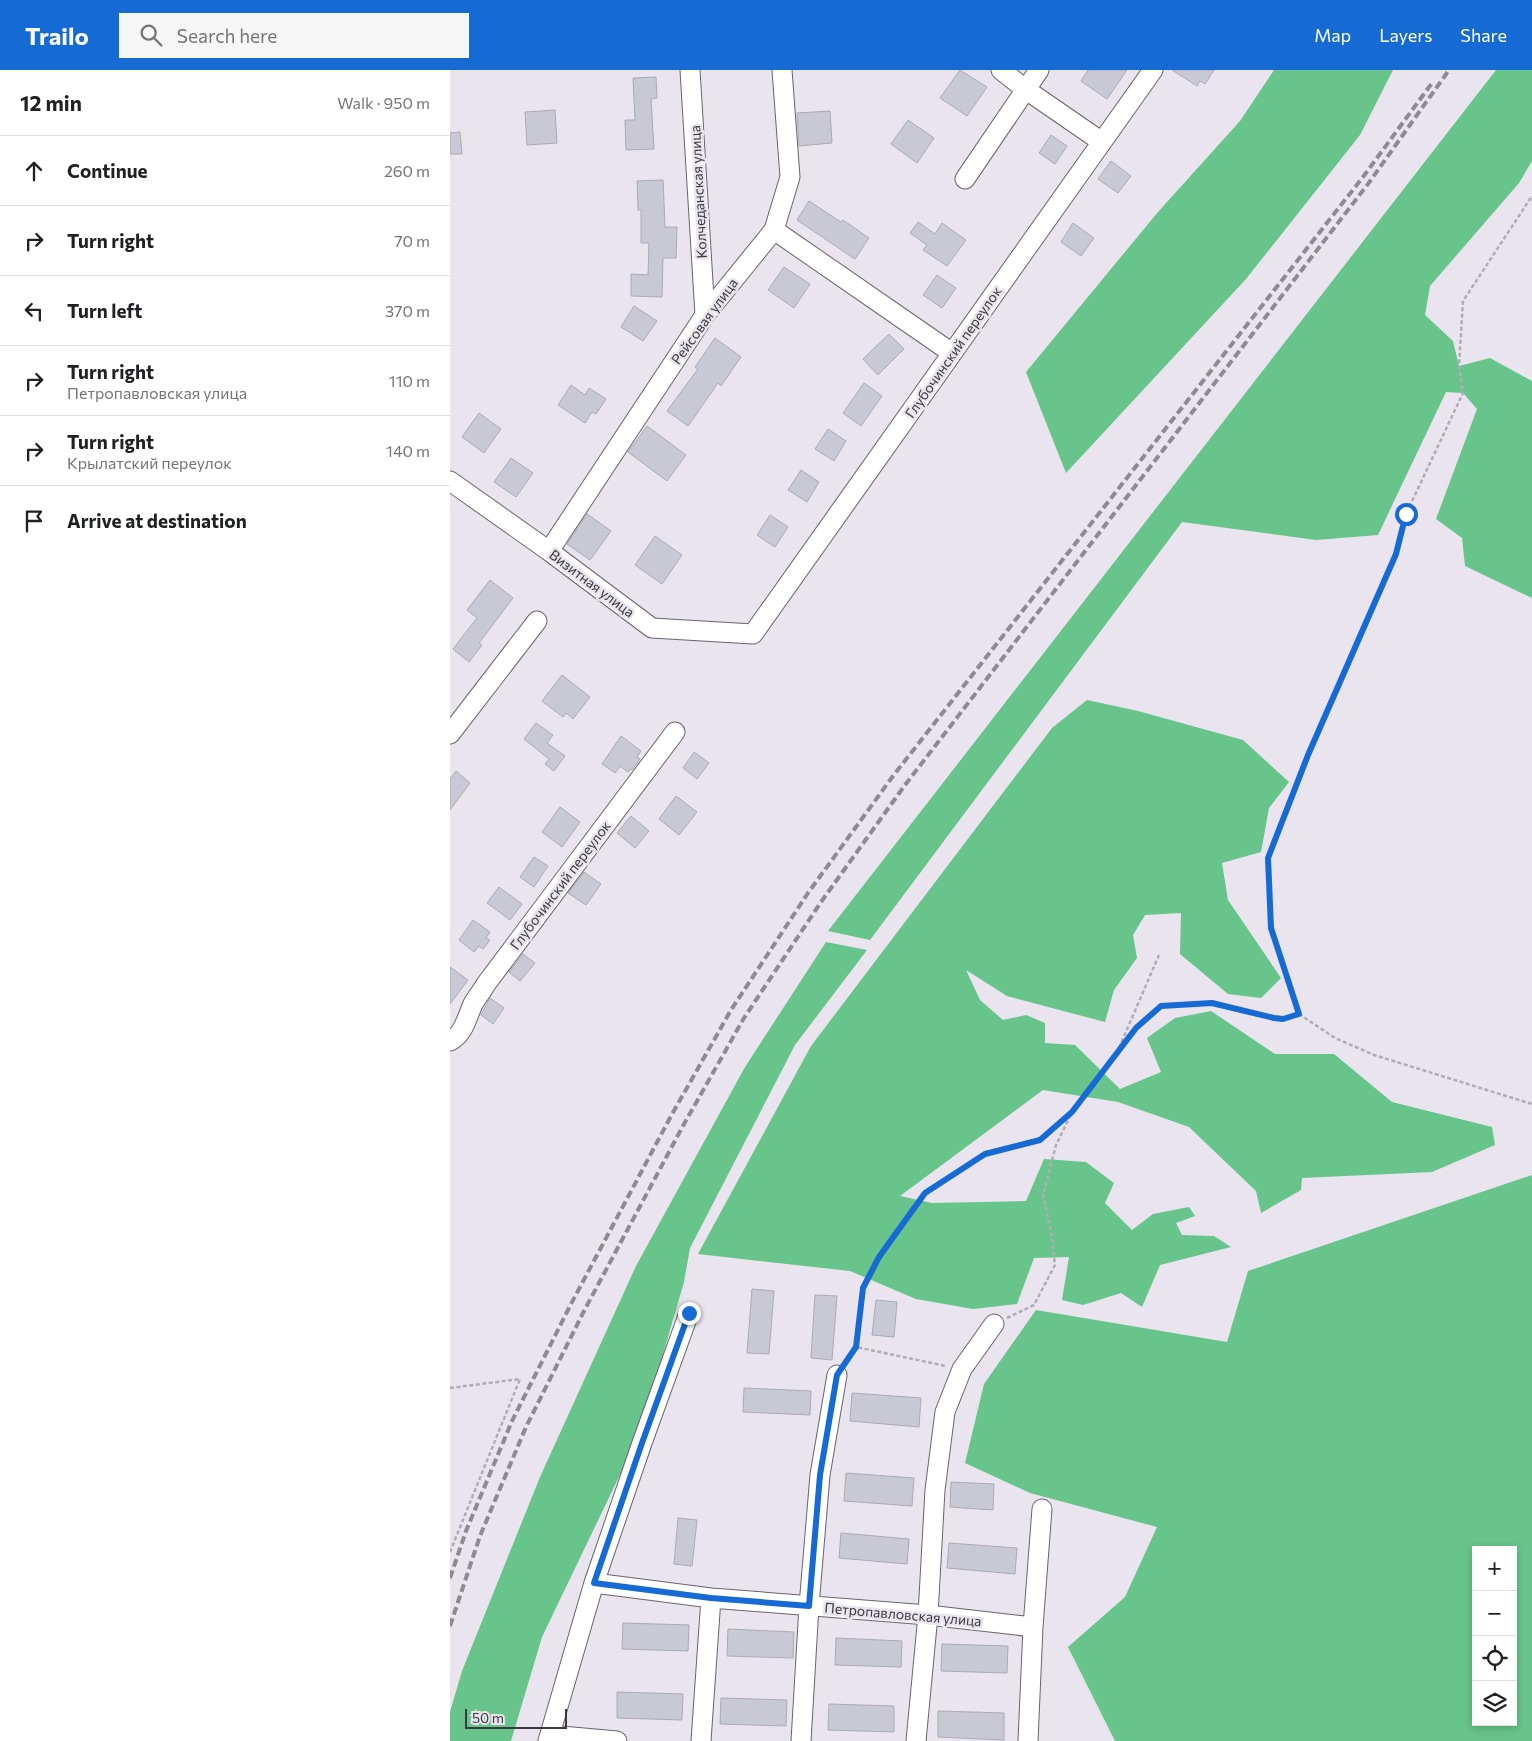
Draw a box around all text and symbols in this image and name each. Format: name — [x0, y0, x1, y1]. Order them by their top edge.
search box — [119, 13, 469, 58]
text: Trailo — [25, 21, 89, 50]
icon: search — [137, 21, 165, 49]
text: Search here — [177, 24, 277, 47]
text: Map — [1314, 24, 1351, 46]
text: Layers — [1379, 24, 1432, 46]
text: Share — [1460, 24, 1507, 46]
text: 12 min — [20, 90, 82, 115]
text: Walk · 950 m — [337, 93, 430, 112]
street label: Колчеданская улица — [686, 125, 710, 259]
icon: ahead — [20, 157, 48, 185]
text: Continue — [67, 159, 147, 182]
text: 260 m — [384, 161, 430, 180]
icon: right — [20, 227, 48, 255]
text: Turn right — [67, 229, 154, 252]
text: 70 m — [394, 231, 430, 250]
street label: Рейсовая улица — [667, 275, 741, 367]
street label: Глубочинский переулок — [901, 283, 1005, 421]
icon: left — [20, 297, 48, 325]
text: Turn left — [67, 299, 142, 322]
text: 370 m — [385, 301, 430, 320]
text: Turn right — [67, 360, 154, 383]
icon: right — [20, 367, 48, 395]
text: 110 m — [389, 371, 430, 390]
text: Петропавловская улица — [67, 383, 247, 402]
text: Turn right — [67, 430, 154, 453]
icon: right — [20, 437, 48, 465]
text: 140 m — [386, 441, 430, 460]
text: Крылатский переулок — [67, 453, 232, 472]
route start — [1395, 503, 1418, 526]
icon: arrive — [20, 507, 48, 535]
text: Arrive at destination — [67, 509, 247, 532]
street label: Визитная улица — [546, 546, 638, 620]
street label: Глубочинский переулок — [506, 817, 614, 953]
route end — [678, 1302, 701, 1325]
map controls — [1472, 1546, 1517, 1726]
button: + — [1472, 1546, 1517, 1591]
button: − — [1472, 1591, 1517, 1636]
street label: Петропавловская улица — [824, 1599, 982, 1629]
button: locate — [1472, 1636, 1517, 1681]
button: layers — [1472, 1681, 1517, 1726]
scale bar — [465, 1706, 568, 1729]
text: 50 m — [472, 1709, 504, 1726]

